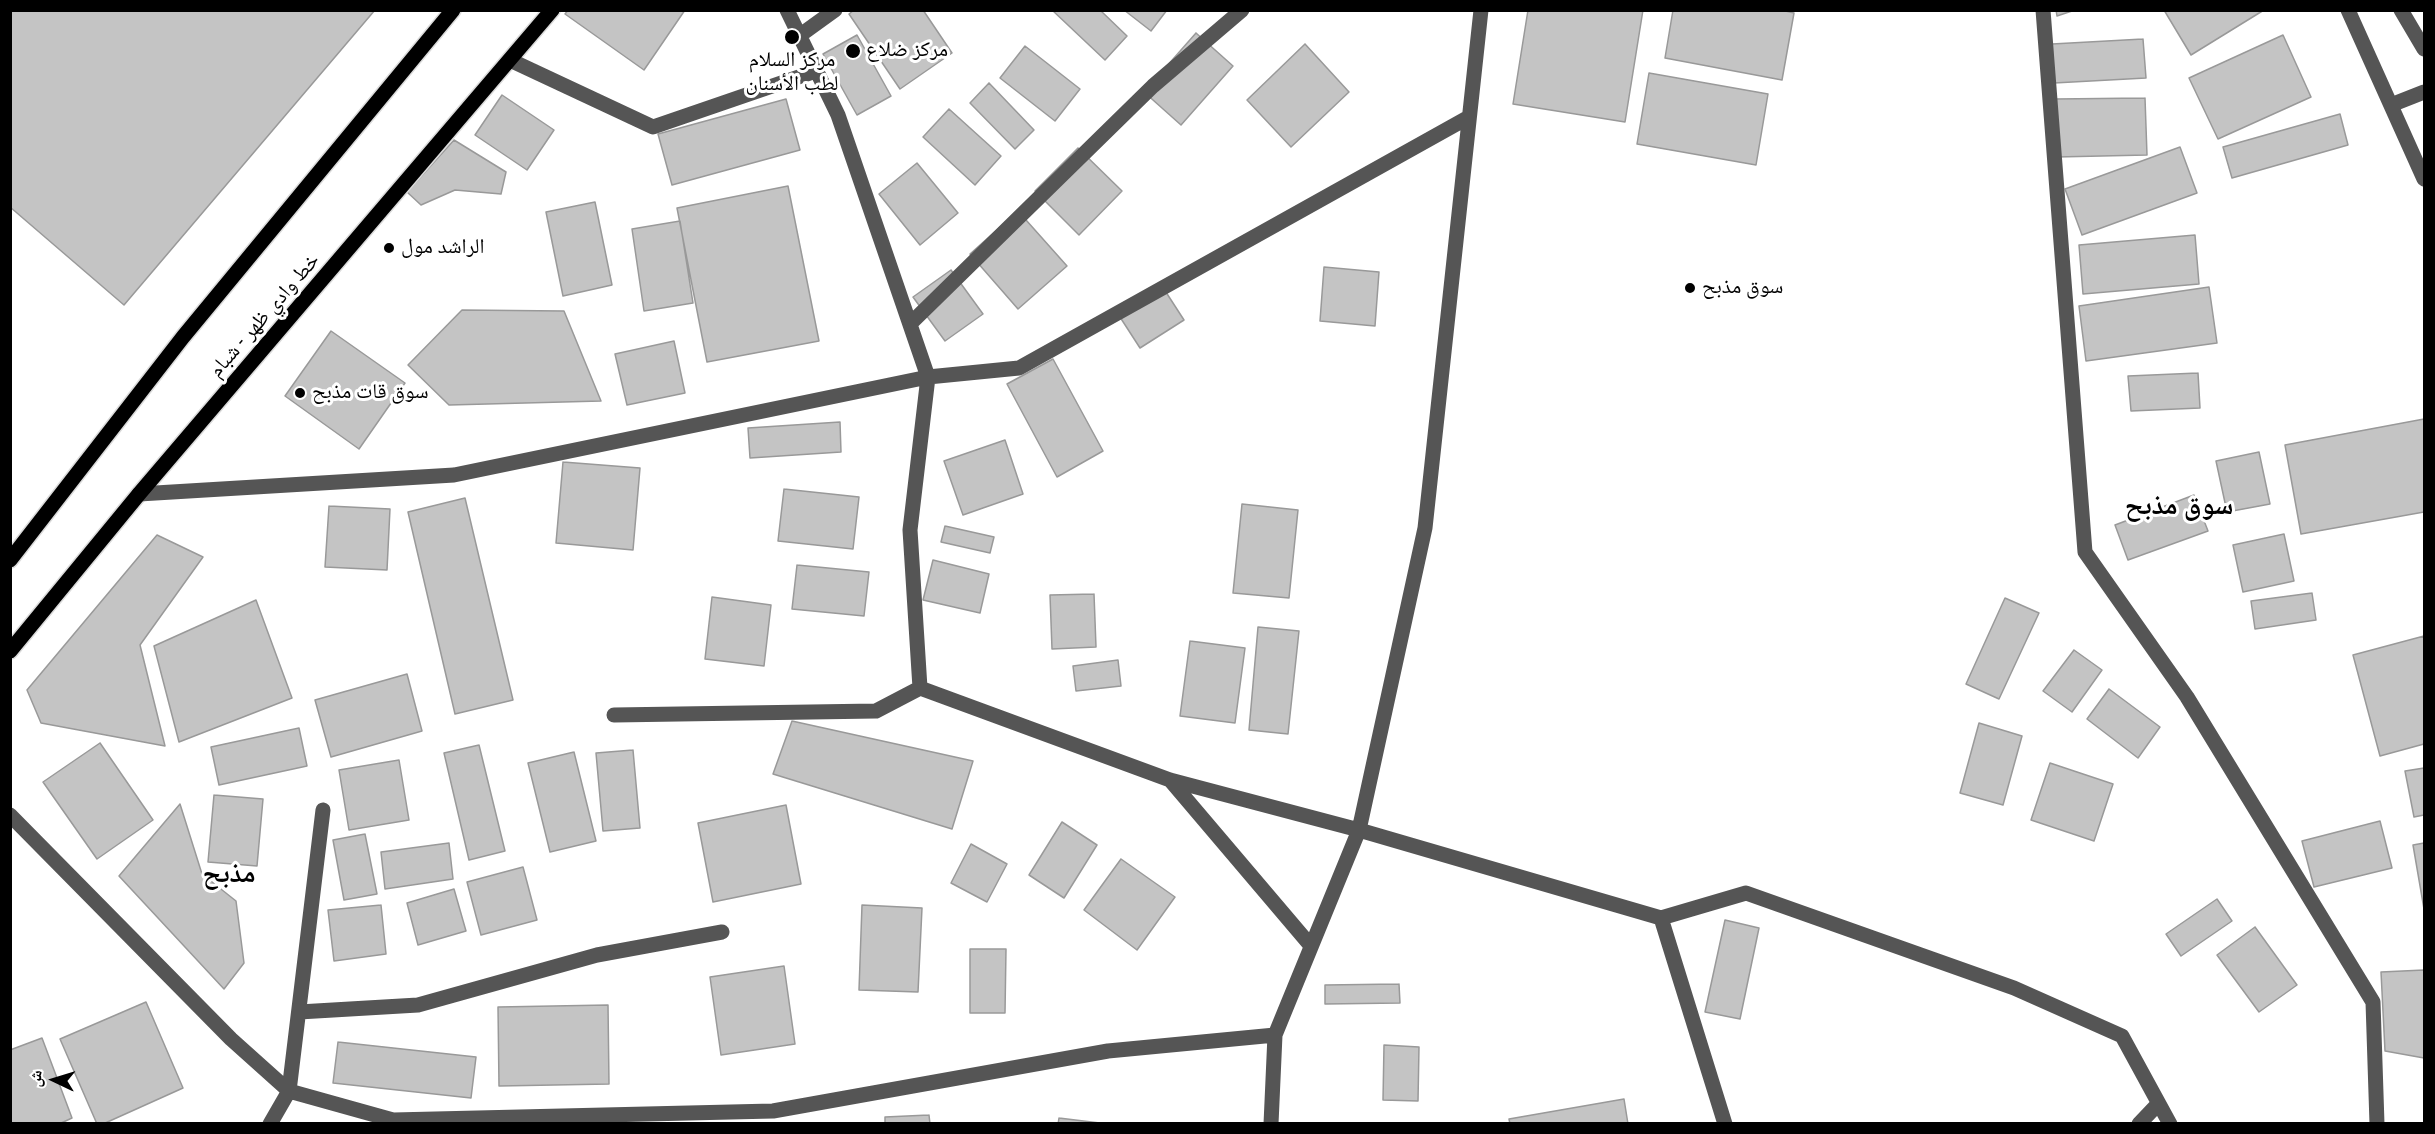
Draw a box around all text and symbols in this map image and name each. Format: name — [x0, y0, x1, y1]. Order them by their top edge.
marker: مركز السلام لطب الأسنان — [783, 28, 801, 46]
place label: مركز ضلاع — [866, 38, 948, 64]
marker: مركز ضلاع — [844, 42, 862, 60]
place label: مركز السلام لطب الأسنان — [745, 48, 839, 98]
place label: الراشد مول — [401, 235, 484, 261]
marker: الراشد مول — [382, 241, 396, 255]
street label: خط وادي ظهر - شبام — [204, 249, 326, 383]
place label: سوق مذبح — [1702, 275, 1783, 301]
marker: سوق مذبح — [1683, 281, 1697, 295]
place label: سوق قات مذبح — [312, 380, 429, 406]
marker: سوق قات مذبح — [293, 386, 307, 400]
district label: سوق مذبح — [2125, 491, 2233, 523]
district label: مذبح — [203, 859, 255, 891]
north arrow — [24, 1050, 84, 1110]
text: ش — [25, 1070, 46, 1088]

